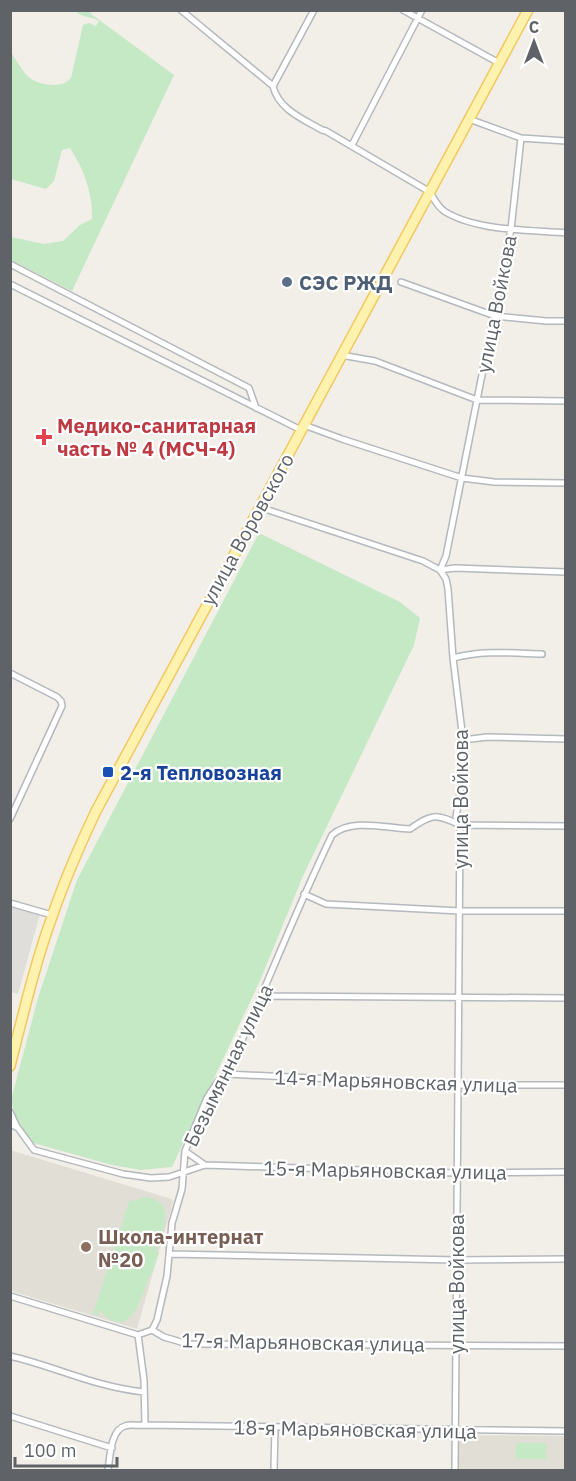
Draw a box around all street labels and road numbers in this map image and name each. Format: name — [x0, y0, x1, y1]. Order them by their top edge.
street label: улица Войкова — [469, 233, 523, 375]
street label: улица Воровского — [194, 448, 300, 610]
street label: улица Войкова — [447, 729, 474, 869]
street label: Безымянная улица — [177, 979, 279, 1151]
street label: 14-я Марьяновская улица — [274, 1063, 518, 1099]
street label: 15-я Марьяновская улица — [263, 1154, 507, 1186]
street label: улица Войкова — [443, 1214, 470, 1354]
street label: 17-я Марьяновская улица — [181, 1326, 425, 1358]
street label: 18-я Марьяновская улица — [233, 1413, 477, 1445]

